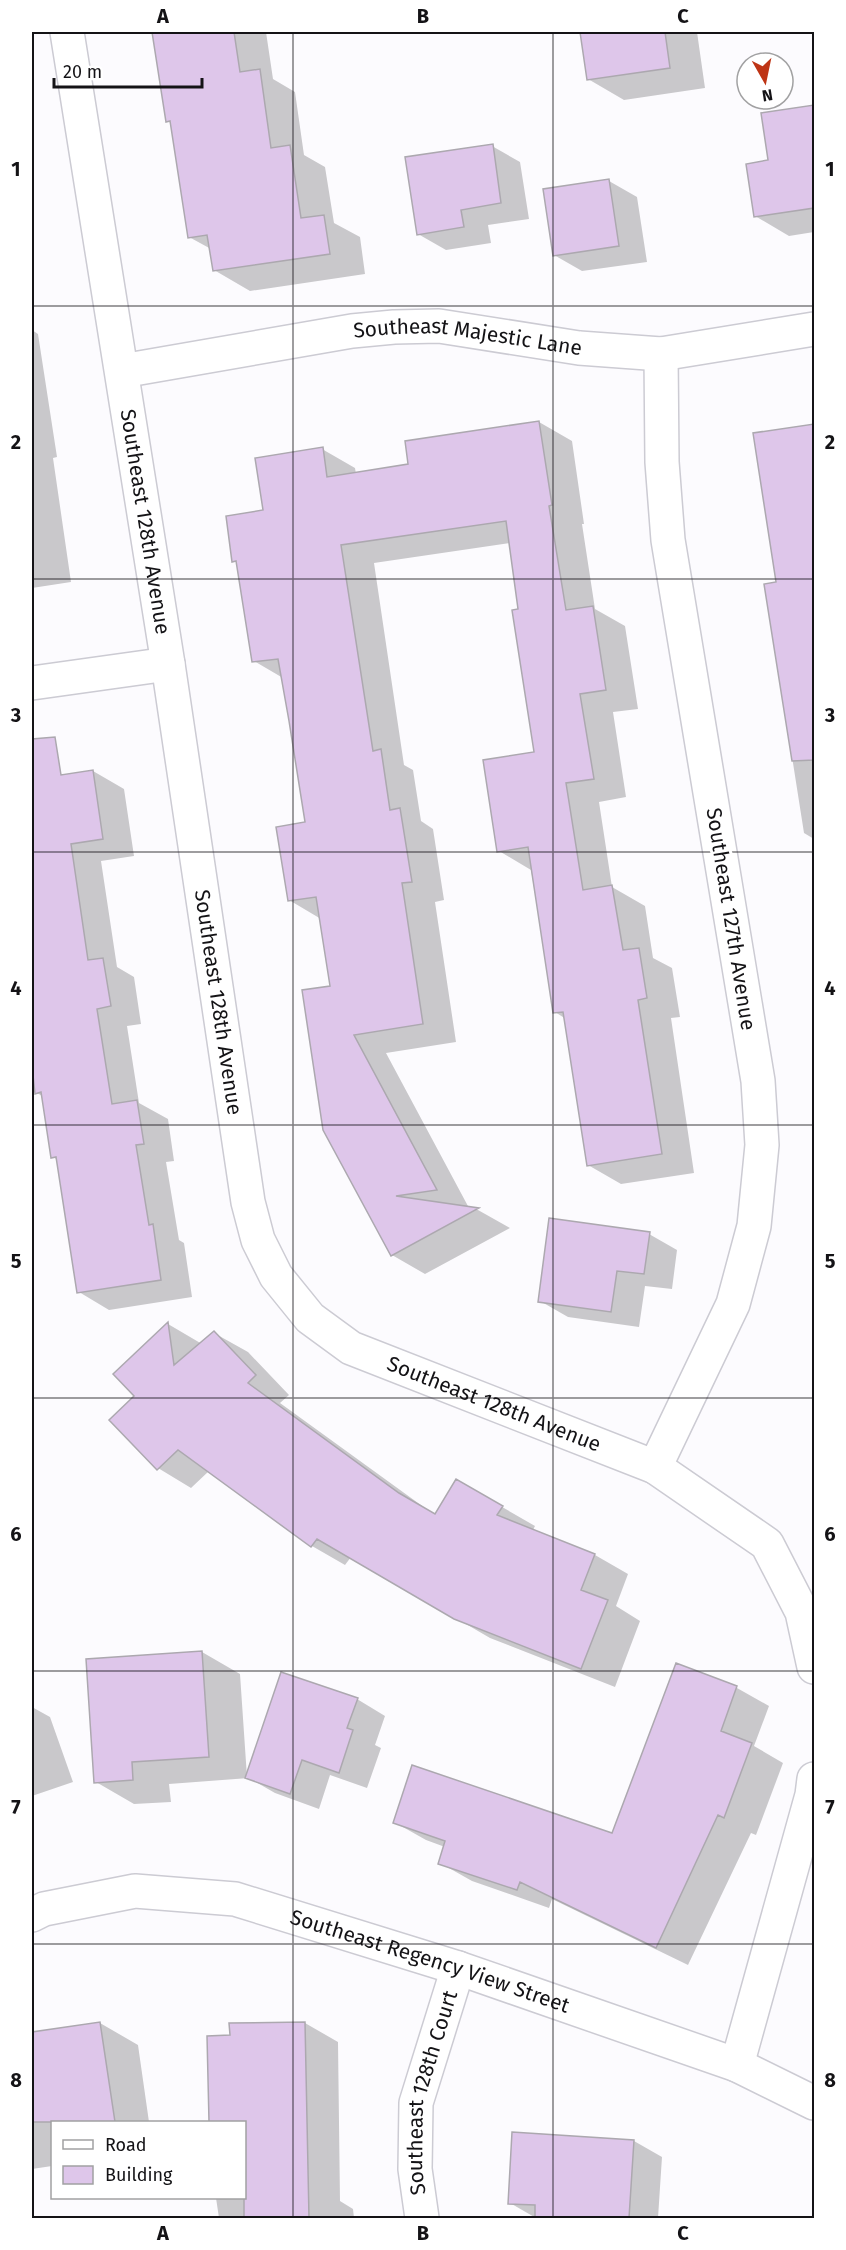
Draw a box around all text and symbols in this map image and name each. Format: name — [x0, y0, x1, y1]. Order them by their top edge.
text: A — [156, 4, 170, 28]
text: B — [417, 4, 429, 28]
text: C — [677, 4, 689, 28]
scale bar — [54, 51, 202, 89]
north arrow — [735, 51, 795, 111]
text: 20 m — [63, 61, 102, 83]
text: N — [761, 85, 774, 106]
text: 1 — [11, 157, 21, 181]
text: 1 — [825, 157, 835, 181]
street label: Southeast Majestic Lane — [352, 313, 584, 361]
street label: Southeast 128th Avenue — [114, 407, 176, 636]
text: 2 — [11, 430, 21, 454]
text: 2 — [825, 430, 835, 454]
text: 3 — [10, 703, 21, 727]
text: 3 — [824, 703, 835, 727]
street label: Southeast 127th Avenue — [701, 806, 761, 1032]
street label: Southeast 128th Avenue — [189, 888, 248, 1117]
text: 4 — [10, 976, 22, 1000]
text: 4 — [824, 976, 836, 1000]
text: 5 — [11, 1249, 22, 1273]
text: 5 — [825, 1249, 836, 1273]
street label: Southeast 128th Avenue — [383, 1350, 605, 1458]
text: 6 — [10, 1522, 22, 1546]
text: 6 — [824, 1522, 836, 1546]
text: 7 — [11, 1795, 21, 1819]
text: 7 — [825, 1795, 835, 1819]
street label: Southeast Regency View Street — [287, 1904, 573, 2019]
street label: Southeast 128th Court — [402, 1987, 463, 2197]
text: 8 — [10, 2068, 22, 2092]
text: 8 — [824, 2068, 836, 2092]
legend — [51, 2121, 246, 2199]
text: Road — [105, 2134, 147, 2156]
text: Building — [105, 2164, 173, 2186]
text: A — [156, 2221, 170, 2245]
text: B — [417, 2221, 429, 2245]
text: C — [677, 2221, 689, 2245]

